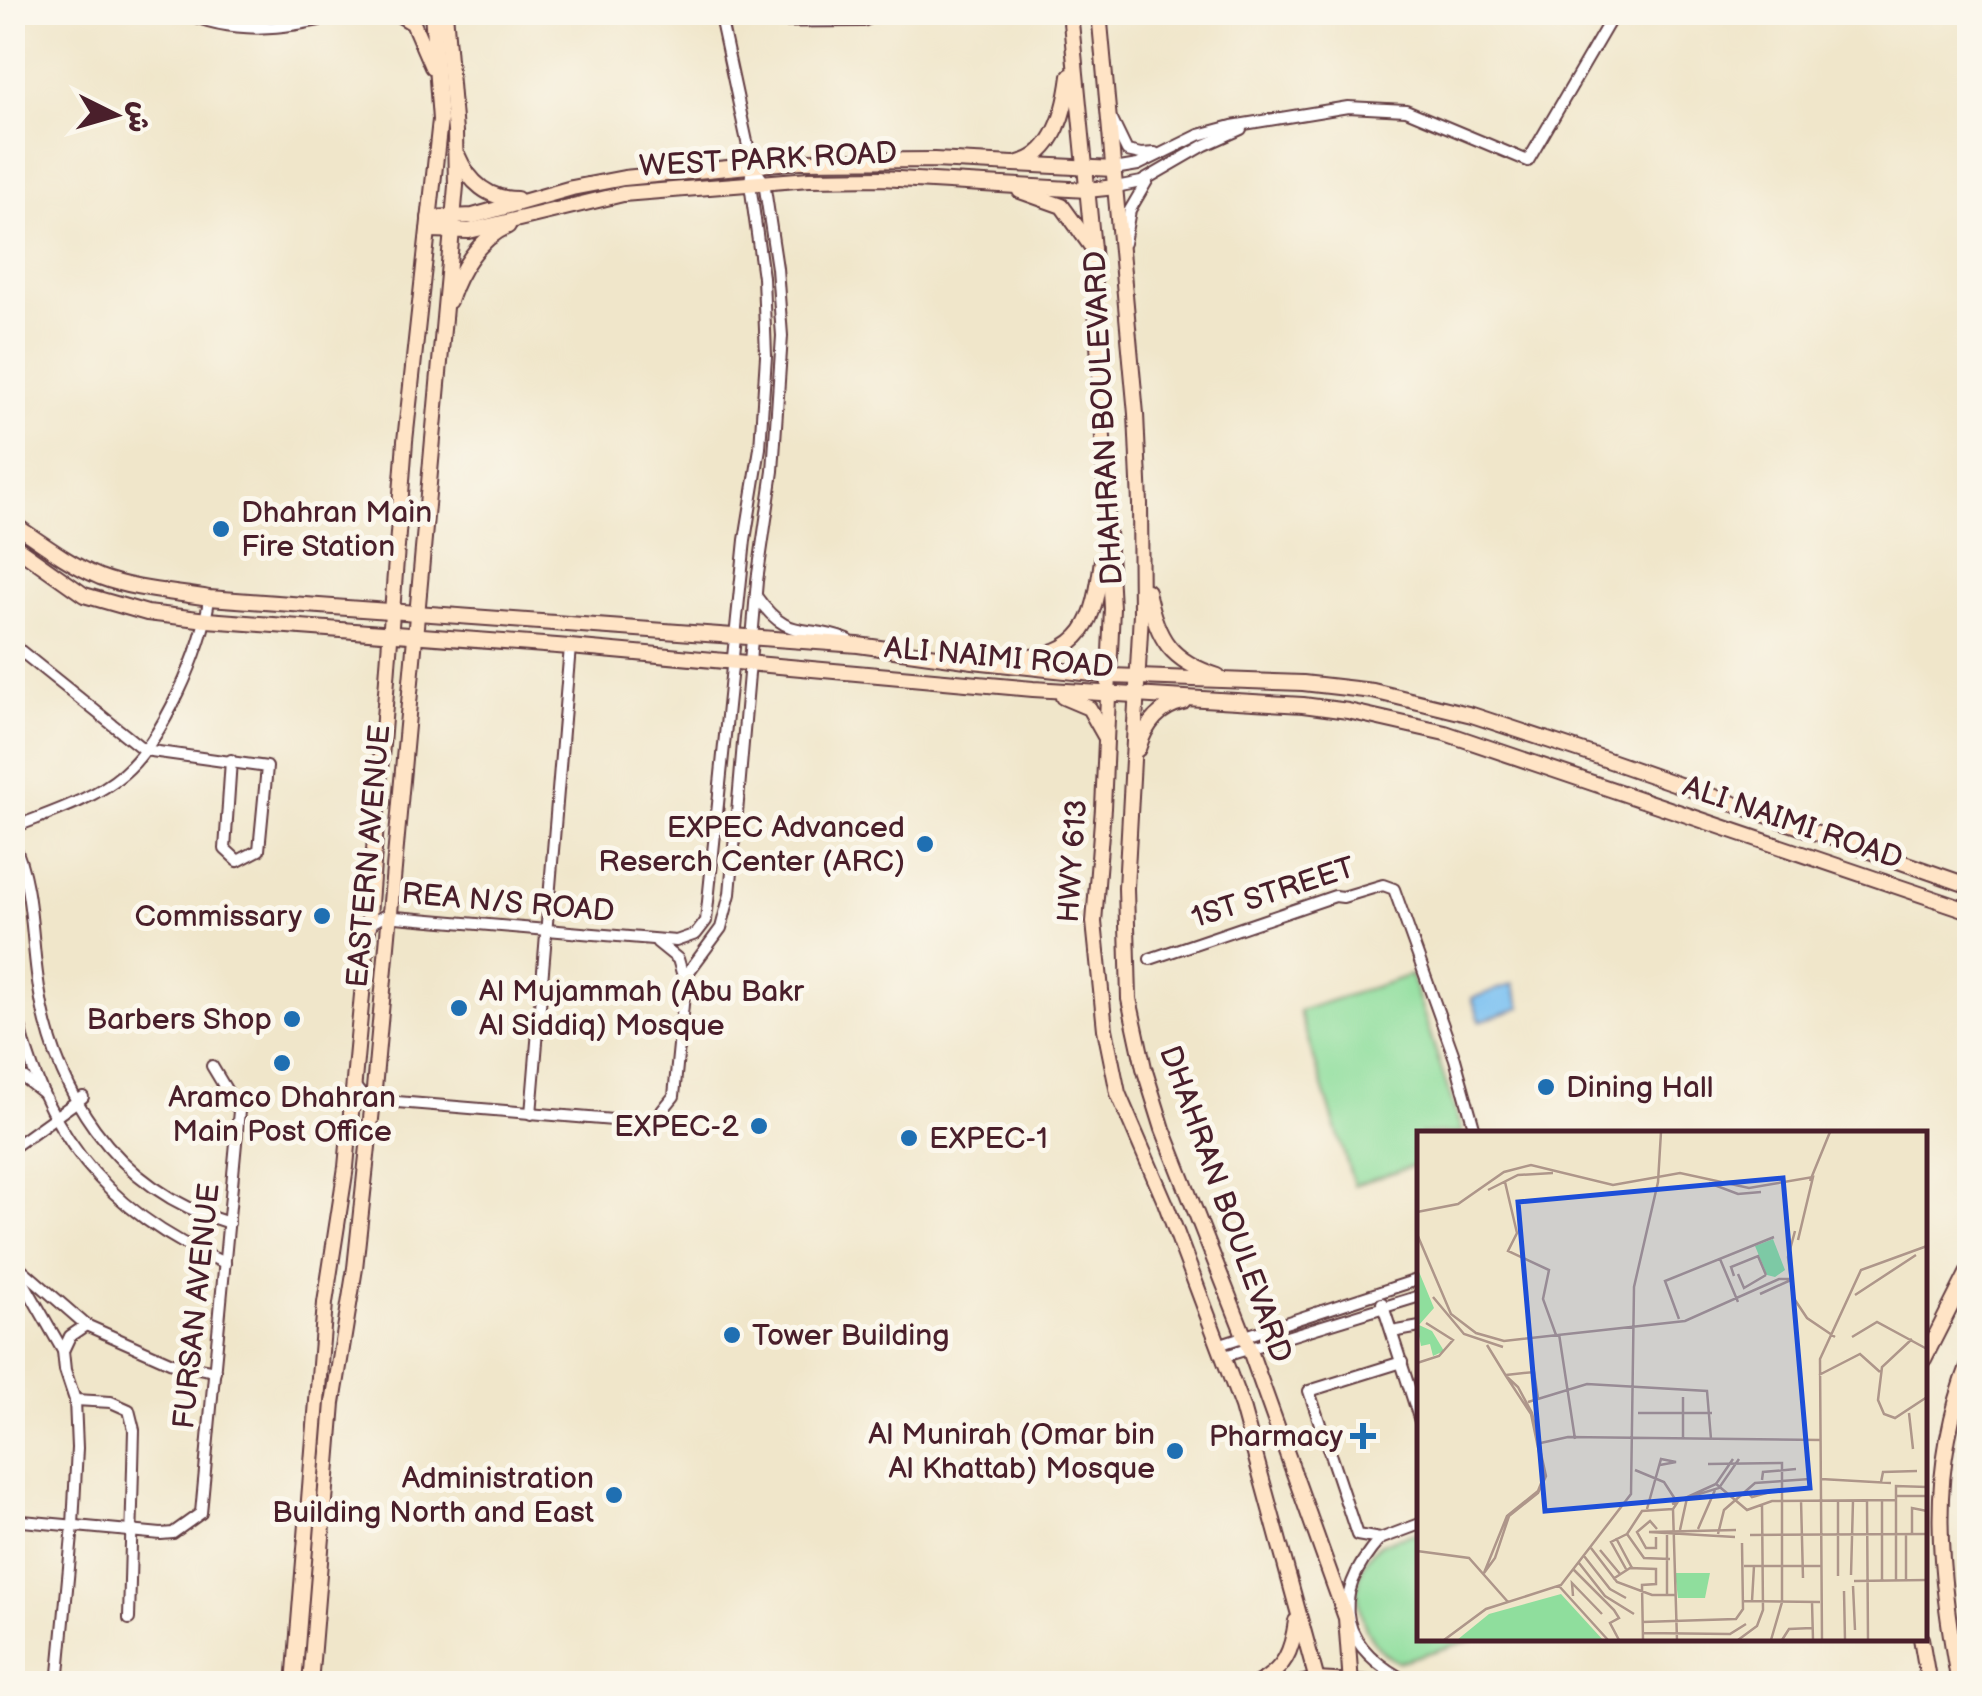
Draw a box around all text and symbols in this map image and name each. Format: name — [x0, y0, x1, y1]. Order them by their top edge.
north arrow — [65, 65, 165, 165]
text: ش — [121, 100, 156, 134]
street label: WEST PARK ROAD — [638, 135, 898, 185]
street label: DHAHRAN BOULEVARD — [1077, 250, 1131, 586]
place label: Dhahran Main Fire Station — [241, 495, 432, 565]
marker: Dhahran Main Fire Station — [210, 518, 232, 540]
street label: ALI NAIMI ROAD — [883, 630, 1115, 686]
street label: EASTERN AVENUE — [340, 723, 398, 989]
street label: ALI NAIMI ROAD — [1678, 768, 1907, 877]
street label: HWY 613 — [1051, 798, 1095, 924]
place label: EXPEC Advanced Reserch Center (ARC) — [598, 810, 905, 880]
marker: EXPEC Advanced Reserch Center (ARC) — [914, 833, 936, 855]
street label: 1ST STREET — [1187, 850, 1359, 936]
street label: REA N/S ROAD — [400, 876, 616, 930]
place label: Commissary — [134, 899, 302, 935]
marker: Commissary — [311, 905, 333, 927]
place label: Al Mujammah (Abu Bakr Al Siddiq) Mosque — [479, 974, 805, 1044]
marker: Al Mujammah (Abu Bakr Al Siddiq) Mosque — [448, 997, 470, 1019]
place label: Barbers Shop — [87, 1002, 272, 1038]
marker: Barbers Shop — [281, 1008, 303, 1030]
street label: DHAHRAN BOULEVARD — [1151, 1041, 1299, 1368]
marker: Aramco Dhahran Main Post Office — [271, 1052, 293, 1074]
place label: Dining Hall — [1566, 1070, 1713, 1106]
marker: Dining Hall — [1535, 1076, 1557, 1098]
place label: Aramco Dhahran Main Post Office — [168, 1080, 396, 1150]
place label: EXPEC-2 — [614, 1109, 739, 1145]
marker: EXPEC-2 — [748, 1115, 770, 1137]
place label: EXPEC-1 — [929, 1121, 1048, 1157]
marker: EXPEC-1 — [898, 1127, 920, 1149]
inset map — [1417, 1131, 1927, 1641]
street label: FURSAN AVENUE — [166, 1182, 228, 1431]
place label: Tower Building — [752, 1318, 950, 1354]
marker: Tower Building — [721, 1324, 743, 1346]
place label: Al Munirah (Omar bin Al Khattab) Mosque — [868, 1417, 1155, 1487]
place label: Pharmacy — [1209, 1419, 1343, 1455]
marker: Pharmacy — [1352, 1425, 1374, 1447]
marker: Al Munirah (Omar bin Al Khattab) Mosque — [1164, 1440, 1186, 1462]
place label: Administration Building North and East — [272, 1461, 594, 1531]
marker: Administration Building North and East — [603, 1484, 625, 1506]

